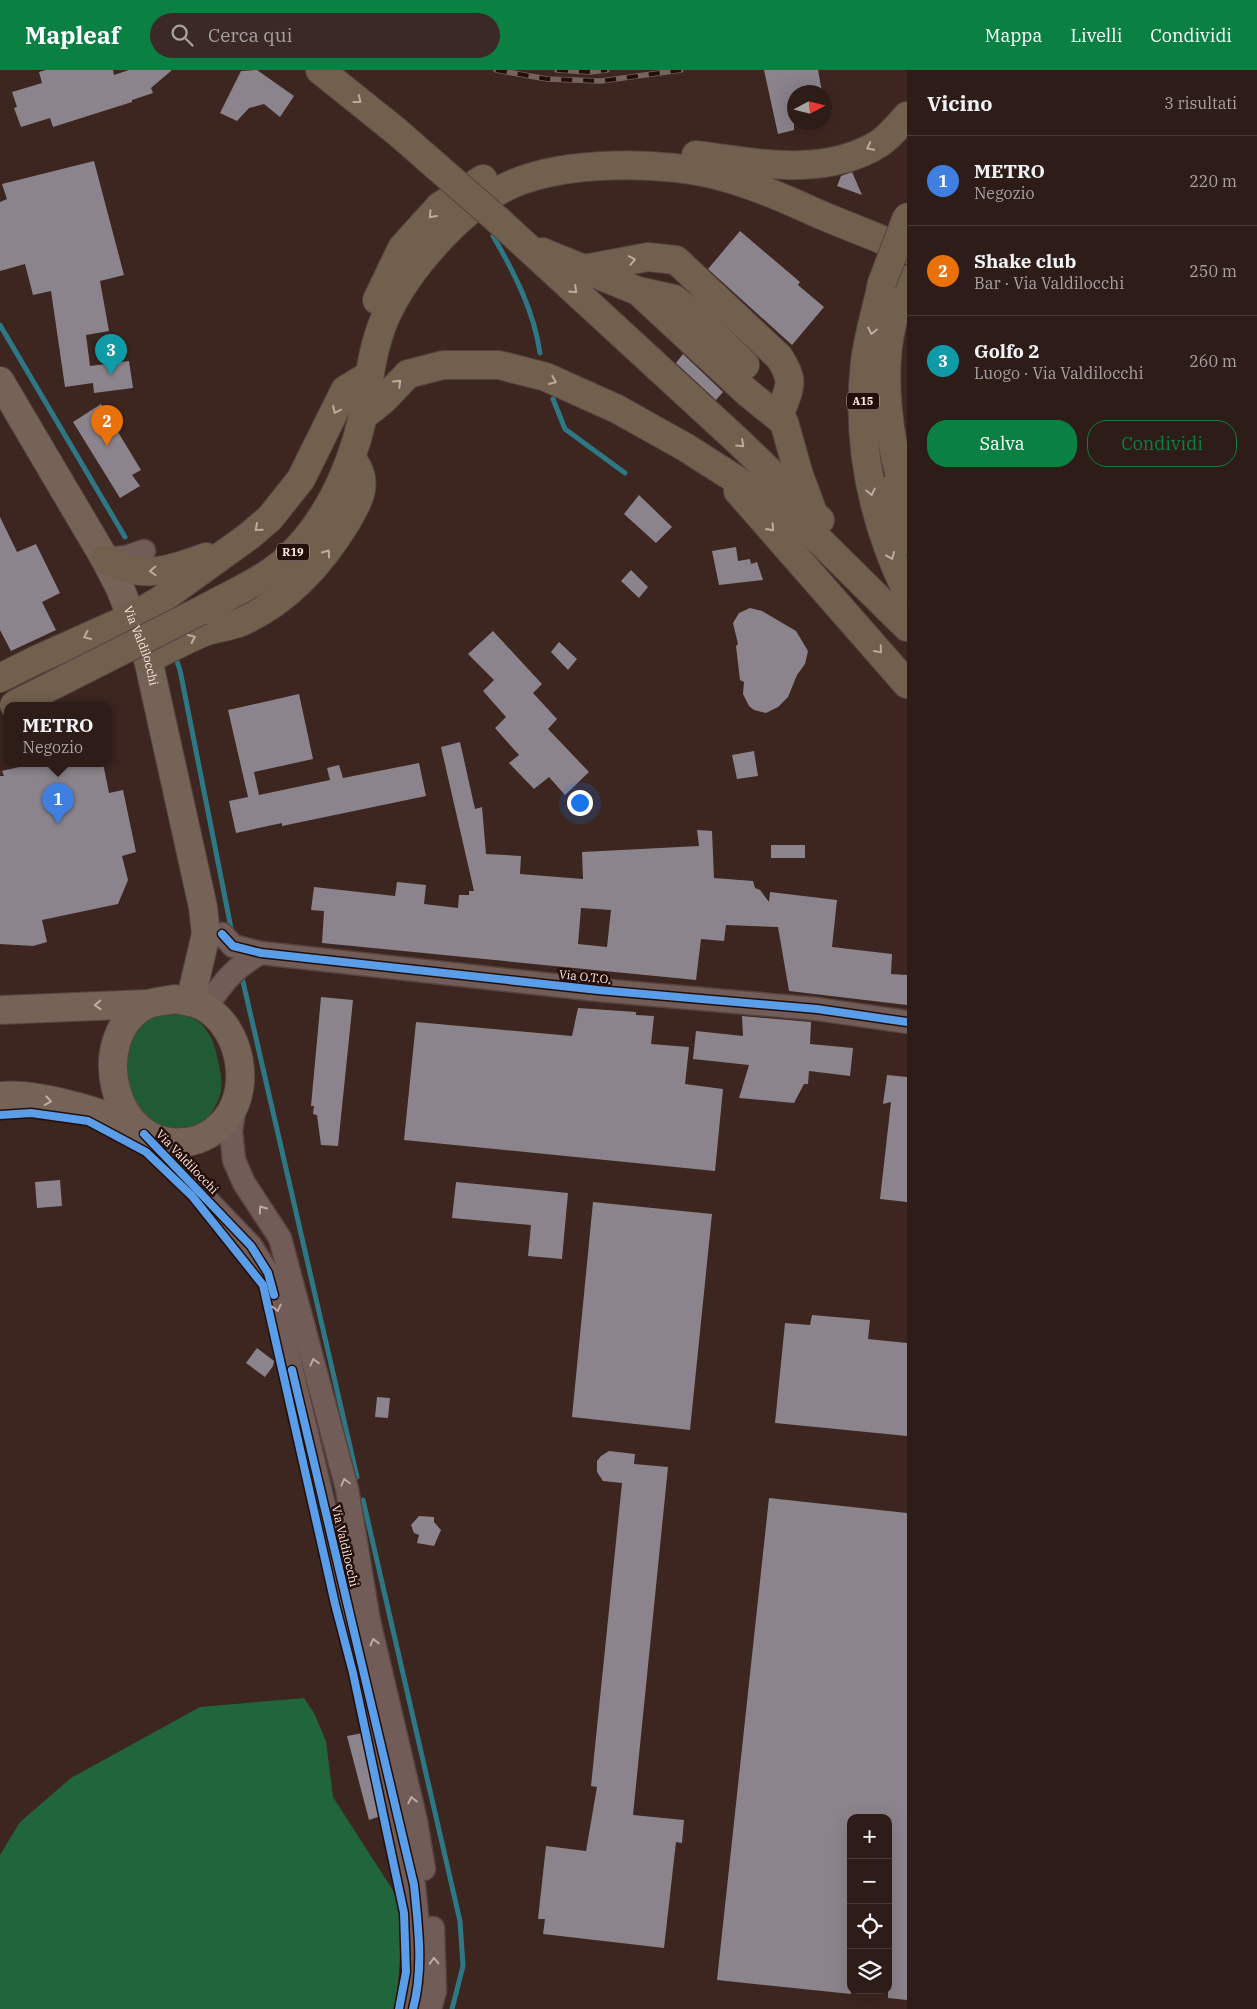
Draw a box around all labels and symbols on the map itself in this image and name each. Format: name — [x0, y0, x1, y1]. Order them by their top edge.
north arrow — [787, 85, 832, 130]
one-way arrow — [352, 94, 362, 103]
one-way arrow — [867, 141, 876, 151]
one-way arrow — [429, 209, 438, 218]
one-way arrow — [628, 256, 637, 266]
one-way arrow — [568, 284, 577, 293]
one-way arrow — [867, 326, 878, 335]
pin: 3 — [95, 334, 127, 375]
one-way arrow — [548, 374, 557, 385]
one-way arrow — [392, 380, 401, 389]
road number: A15 — [847, 392, 879, 410]
pin: 2 — [91, 405, 123, 446]
one-way arrow — [332, 405, 343, 414]
one-way arrow — [736, 438, 745, 447]
one-way arrow — [865, 487, 876, 496]
one-way arrow — [255, 523, 264, 532]
one-way arrow — [765, 523, 774, 532]
road number: R19 — [277, 544, 309, 561]
one-way arrow — [321, 549, 330, 559]
one-way arrow — [885, 551, 895, 560]
one-way arrow — [149, 566, 156, 576]
street label: Via Valdilocchi — [121, 604, 162, 687]
one-way arrow — [84, 630, 93, 640]
one-way arrow — [187, 634, 196, 644]
one-way arrow — [873, 644, 882, 653]
pin: 1 — [42, 783, 74, 824]
your location — [567, 790, 593, 816]
street label: Via O.T.O. — [558, 966, 612, 987]
one-way arrow — [94, 1000, 102, 1010]
one-way arrow — [44, 1096, 53, 1106]
street label: Via Valdilocchi — [153, 1126, 222, 1197]
one-way arrow — [259, 1206, 268, 1215]
one-way arrow — [271, 1304, 282, 1313]
one-way arrow — [309, 1359, 319, 1367]
one-way arrow — [340, 1478, 351, 1487]
street label: Via Valdilocchi — [329, 1504, 362, 1588]
one-way arrow — [369, 1638, 380, 1647]
one-way arrow — [407, 1796, 418, 1805]
one-way arrow — [429, 1957, 439, 1964]

